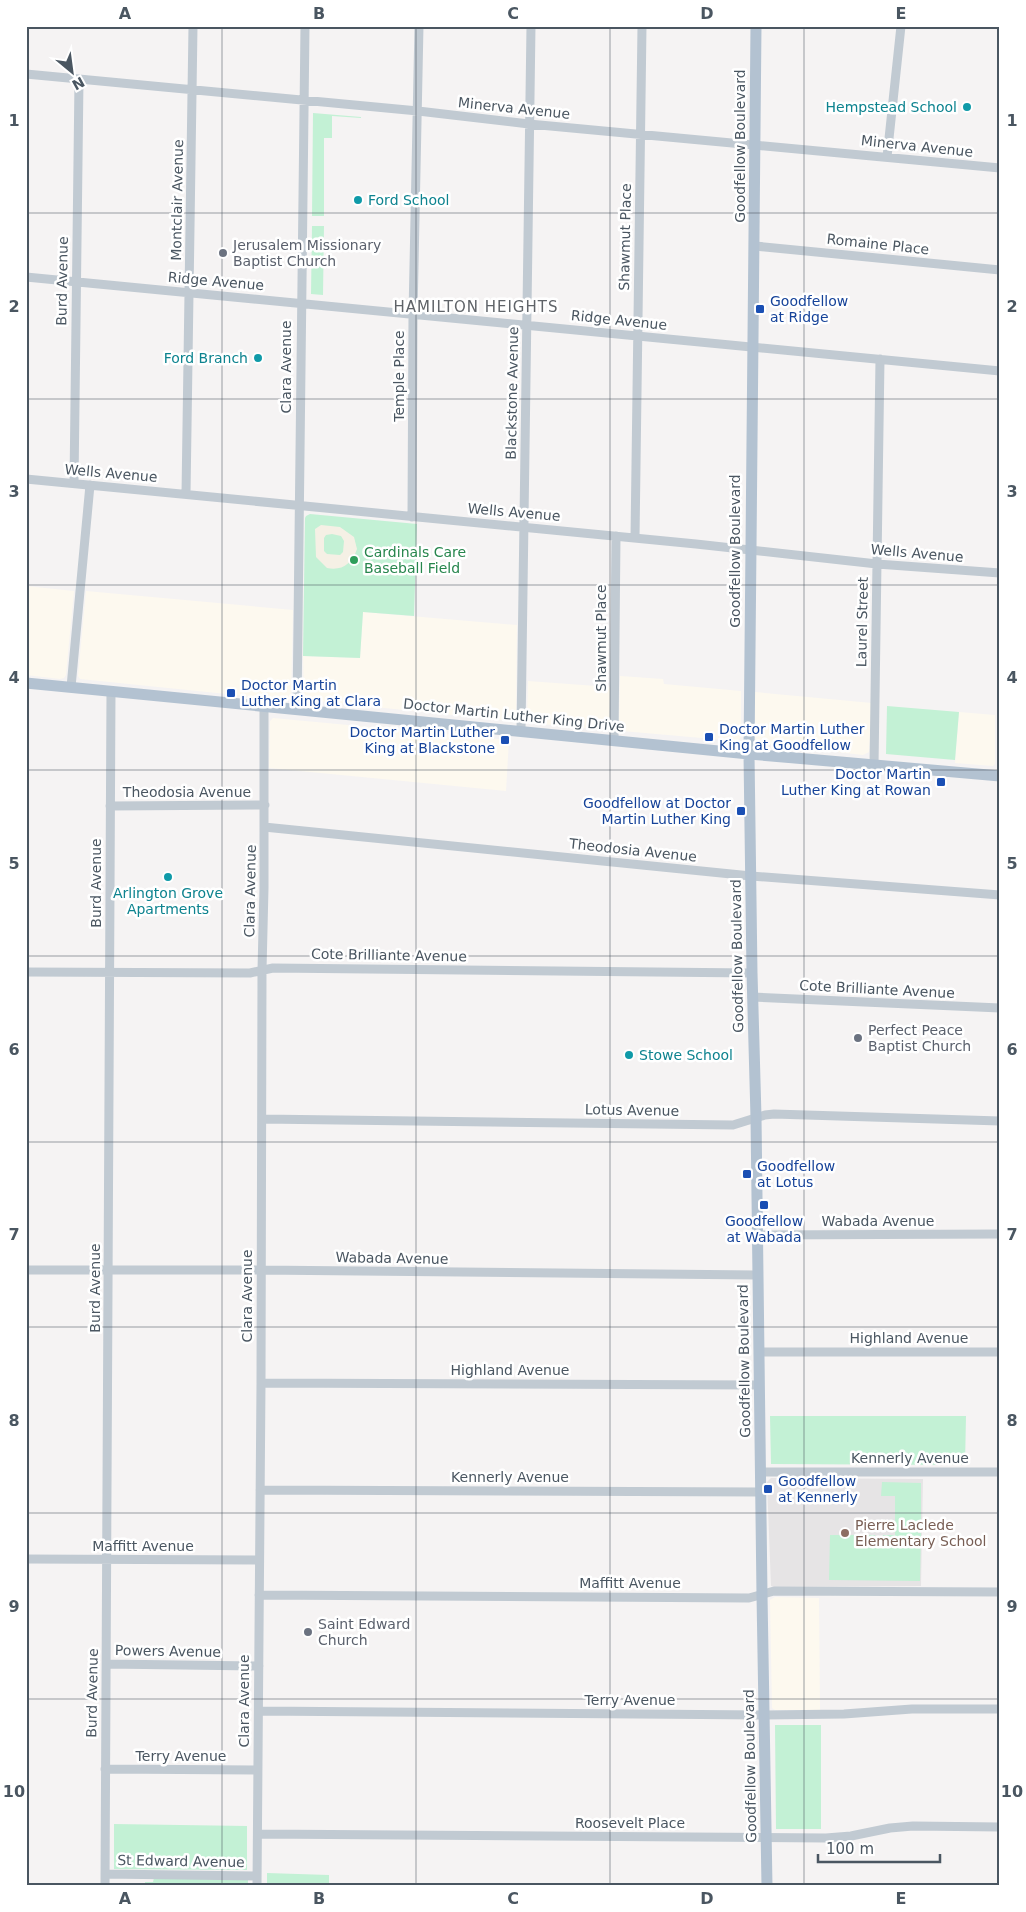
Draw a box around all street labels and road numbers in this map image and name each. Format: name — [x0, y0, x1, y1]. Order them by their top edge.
street label: Goodfellow Boulevard — [732, 69, 748, 223]
street label: Minerva Avenue — [457, 94, 571, 122]
street label: Minerva Avenue — [860, 132, 974, 160]
street label: Montclair Avenue — [168, 139, 186, 261]
street label: Shawmut Place — [616, 183, 634, 291]
street label: Romaine Place — [826, 231, 930, 257]
street label: Burd Avenue — [53, 236, 71, 326]
street label: Ridge Avenue — [167, 269, 265, 293]
street label: Ridge Avenue — [570, 307, 668, 333]
street label: Clara Avenue — [278, 320, 294, 414]
street label: Blackstone Avenue — [503, 326, 521, 460]
street label: Temple Place — [391, 330, 407, 423]
street label: Wells Avenue — [64, 461, 158, 485]
street label: Goodfellow Boulevard — [727, 474, 743, 628]
street label: Wells Avenue — [467, 500, 561, 524]
street label: Wells Avenue — [870, 541, 964, 565]
street label: Laurel Street — [853, 576, 871, 667]
street label: Shawmut Place — [593, 584, 609, 692]
street label: Doctor Martin Luther King Drive — [402, 695, 626, 735]
street label: Theodosia Avenue — [122, 784, 251, 800]
street label: Theodosia Avenue — [567, 835, 698, 865]
street label: Burd Avenue — [88, 838, 104, 928]
street label: Clara Avenue — [241, 844, 259, 938]
street label: Goodfellow Boulevard — [728, 879, 746, 1033]
street label: Cote Brilliante Avenue — [311, 946, 467, 964]
street label: Cote Brilliante Avenue — [799, 977, 955, 1001]
street label: Lotus Avenue — [585, 1101, 679, 1119]
street label: Wabada Avenue — [822, 1213, 934, 1229]
street label: Burd Avenue — [87, 1243, 103, 1333]
street label: Clara Avenue — [239, 1249, 255, 1343]
street label: Wabada Avenue — [335, 1249, 449, 1267]
street label: Goodfellow Boulevard — [735, 1284, 753, 1438]
street label: Highland Avenue — [850, 1330, 968, 1346]
street label: Highland Avenue — [451, 1362, 569, 1378]
street label: Kennerly Avenue — [851, 1450, 969, 1466]
street label: Kennerly Avenue — [451, 1469, 569, 1485]
street label: Maffitt Avenue — [92, 1538, 194, 1554]
street label: Maffitt Avenue — [579, 1575, 681, 1591]
street label: Powers Avenue — [115, 1642, 221, 1660]
street label: Burd Avenue — [83, 1648, 101, 1738]
street label: Clara Avenue — [236, 1654, 252, 1748]
street label: Goodfellow Boulevard — [741, 1689, 759, 1843]
street label: Terry Avenue — [584, 1692, 675, 1708]
street label: Terry Avenue — [135, 1748, 226, 1764]
street label: Roosevelt Place — [575, 1815, 685, 1831]
street label: St Edward Avenue — [117, 1852, 245, 1870]

